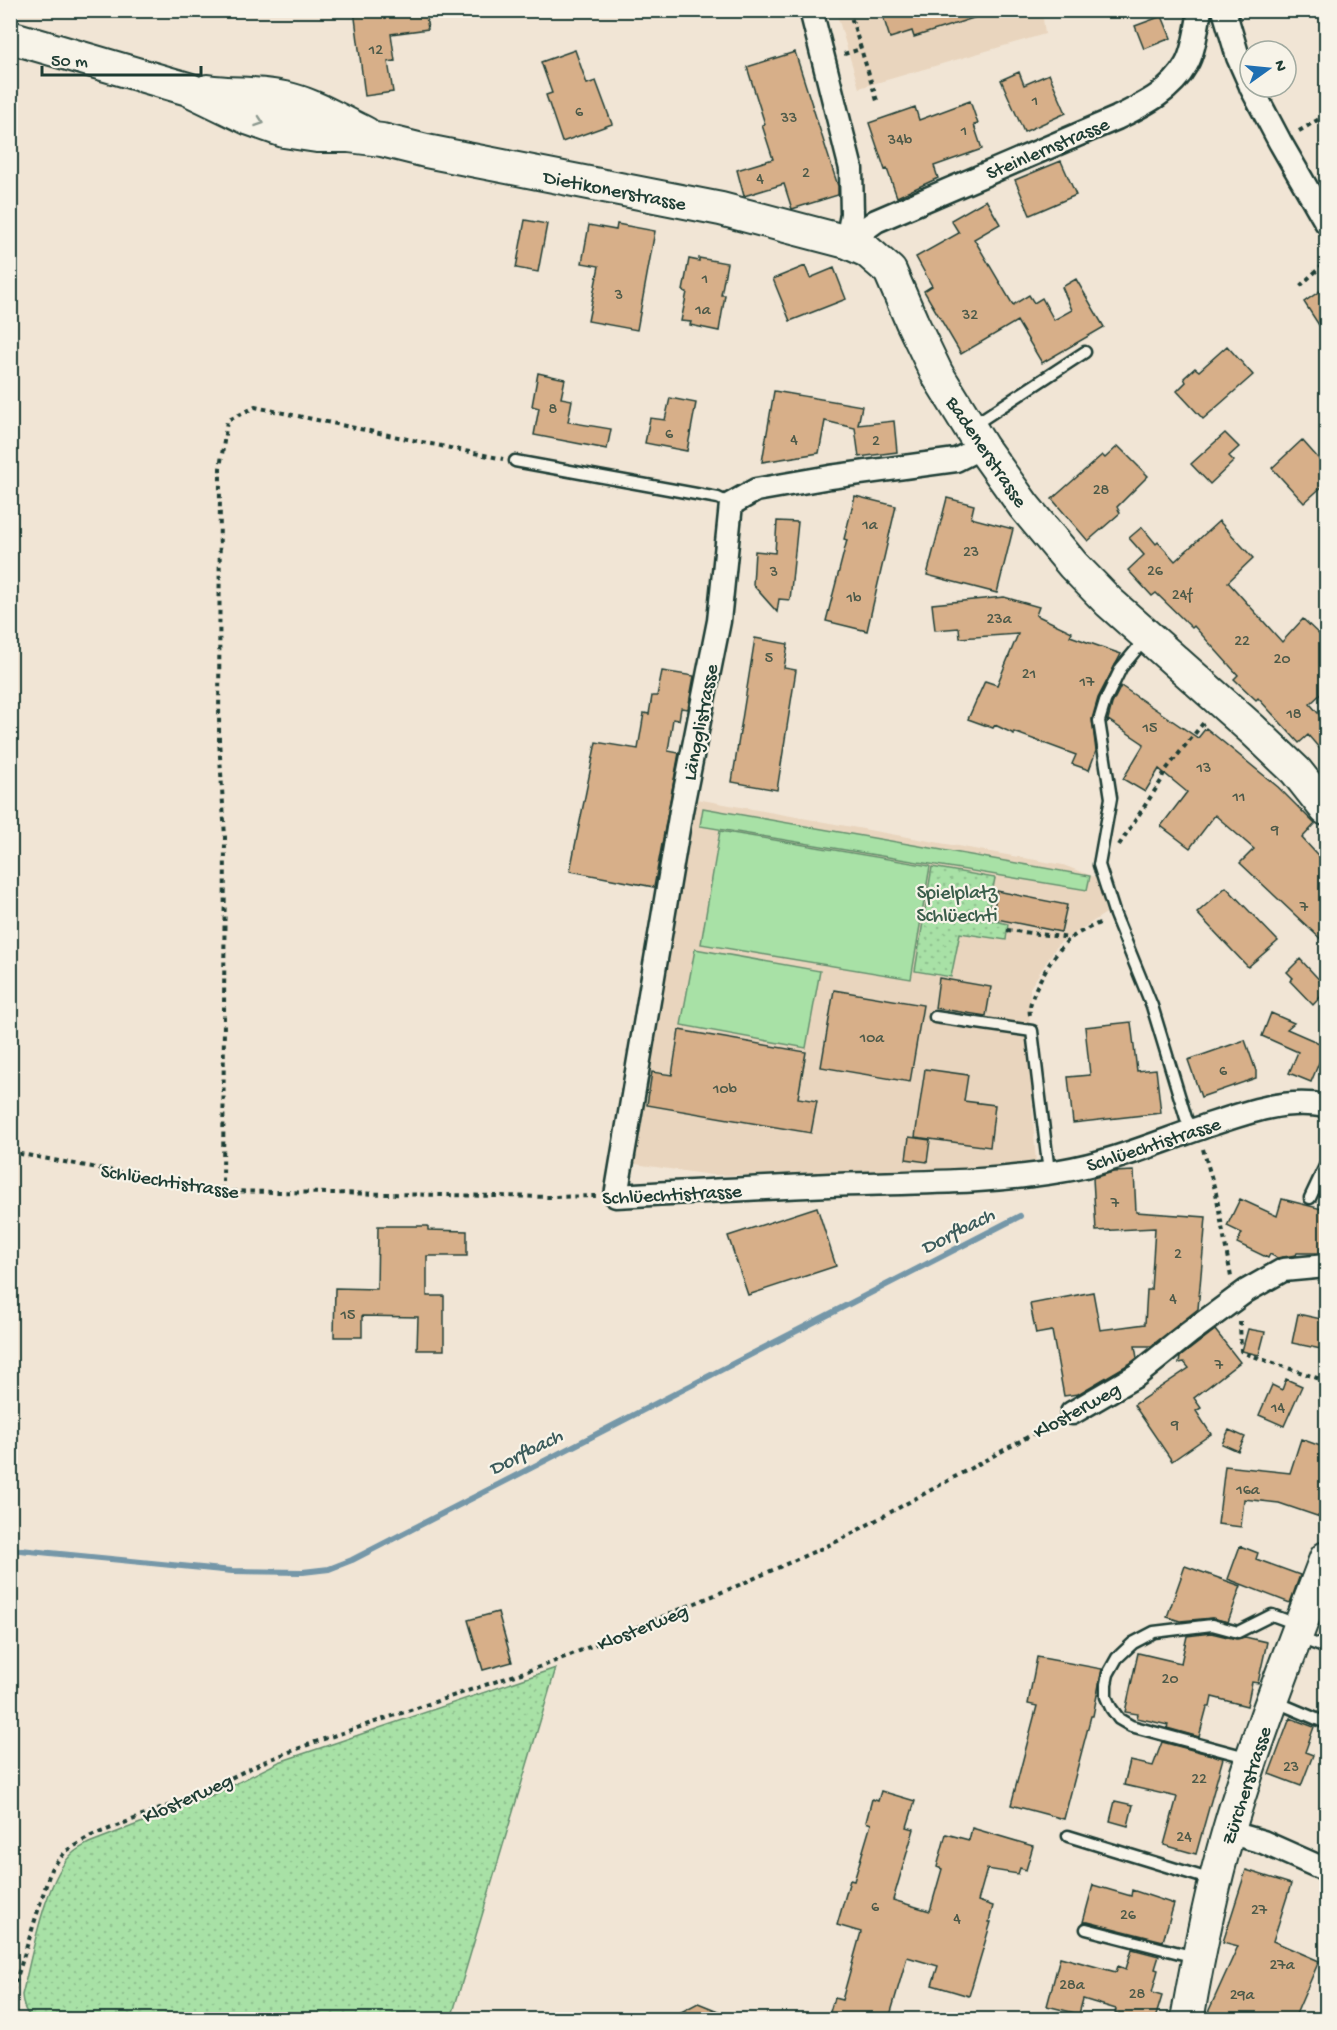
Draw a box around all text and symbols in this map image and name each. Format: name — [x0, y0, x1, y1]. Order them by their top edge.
scale bar — [42, 39, 201, 77]
north arrow — [1238, 39, 1298, 99]
house number: 12 — [368, 42, 383, 61]
text: 50 m — [51, 52, 88, 73]
text: N — [1269, 59, 1290, 74]
house number: 1 — [1031, 93, 1038, 112]
house number: 6 — [575, 104, 584, 123]
house number: 33 — [780, 110, 797, 129]
street label: Steinlernstrasse — [983, 114, 1114, 187]
one-way arrow — [254, 115, 265, 128]
house number: 1 — [960, 123, 967, 142]
house number: 34b — [887, 132, 913, 151]
house number: 2 — [802, 165, 810, 184]
street label: Dietikonerstrasse — [539, 167, 688, 218]
house number: 4 — [756, 171, 764, 190]
house number: 1 — [701, 271, 708, 290]
house number: 3 — [614, 287, 623, 306]
house number: 1a — [694, 302, 712, 321]
house number: 32 — [961, 307, 978, 326]
street label: Badenerstrasse — [939, 392, 1031, 513]
house number: 8 — [549, 401, 558, 420]
house number: 6 — [665, 426, 674, 445]
house number: 4 — [790, 432, 798, 451]
house number: 2 — [872, 433, 880, 452]
house number: 28 — [1093, 482, 1110, 501]
house number: 1a — [861, 517, 879, 536]
house number: 23 — [963, 544, 979, 563]
house number: 26 — [1147, 563, 1164, 582]
house number: 3 — [769, 564, 778, 583]
house number: 24f — [1172, 587, 1193, 606]
house number: 1b — [846, 590, 862, 609]
house number: 23a — [986, 611, 1013, 630]
house number: 22 — [1234, 633, 1250, 652]
house number: 5 — [765, 650, 773, 669]
house number: 20 — [1274, 651, 1290, 670]
street label: Längglistrasse — [680, 662, 725, 783]
house number: 21 — [1022, 666, 1036, 685]
house number: 17 — [1079, 674, 1095, 693]
house number: 18 — [1285, 706, 1302, 725]
house number: 15 — [1142, 720, 1157, 739]
house number: 13 — [1196, 760, 1211, 779]
house number: 11 — [1232, 789, 1245, 808]
house number: 9 — [1270, 822, 1279, 841]
park label: Spielplatz Schlüechti — [917, 883, 998, 929]
house number: 7 — [1299, 899, 1309, 918]
house number: 10a — [859, 1030, 885, 1049]
house number: 6 — [1219, 1063, 1228, 1082]
house number: 10b — [712, 1081, 738, 1100]
street label: Schlüechtistrasse — [1084, 1114, 1225, 1179]
street label: Schlüechtistrasse — [99, 1161, 241, 1206]
street label: Schlüechtistrasse — [602, 1181, 743, 1212]
house number: 7 — [1110, 1195, 1120, 1214]
water label: Dorfbach — [917, 1204, 1000, 1262]
house number: 2 — [1174, 1246, 1182, 1265]
house number: 4 — [1169, 1291, 1177, 1310]
house number: 15 — [340, 1307, 355, 1326]
house number: 7 — [1214, 1357, 1224, 1376]
street label: Klosterweg — [1030, 1379, 1125, 1445]
house number: 14 — [1270, 1400, 1285, 1419]
house number: 9 — [1170, 1417, 1179, 1436]
water label: Dorfbach — [485, 1425, 568, 1483]
house number: 16a — [1235, 1482, 1261, 1501]
street label: Klosterweg — [595, 1601, 692, 1658]
house number: 20 — [1162, 1671, 1178, 1690]
street label: Zürcherstrasse — [1218, 1723, 1278, 1848]
house number: 23 — [1283, 1759, 1299, 1778]
street label: Klosterweg — [140, 1770, 237, 1830]
house number: 22 — [1191, 1771, 1207, 1790]
house number: 24 — [1176, 1829, 1192, 1848]
house number: 6 — [871, 1899, 880, 1918]
house number: 27 — [1251, 1902, 1268, 1921]
house number: 26 — [1120, 1907, 1137, 1926]
house number: 4 — [953, 1911, 961, 1930]
house number: 27a — [1269, 1957, 1296, 1976]
house number: 28a — [1059, 1977, 1086, 1996]
house number: 28 — [1129, 1986, 1146, 2005]
house number: 29a — [1230, 1987, 1255, 2006]

